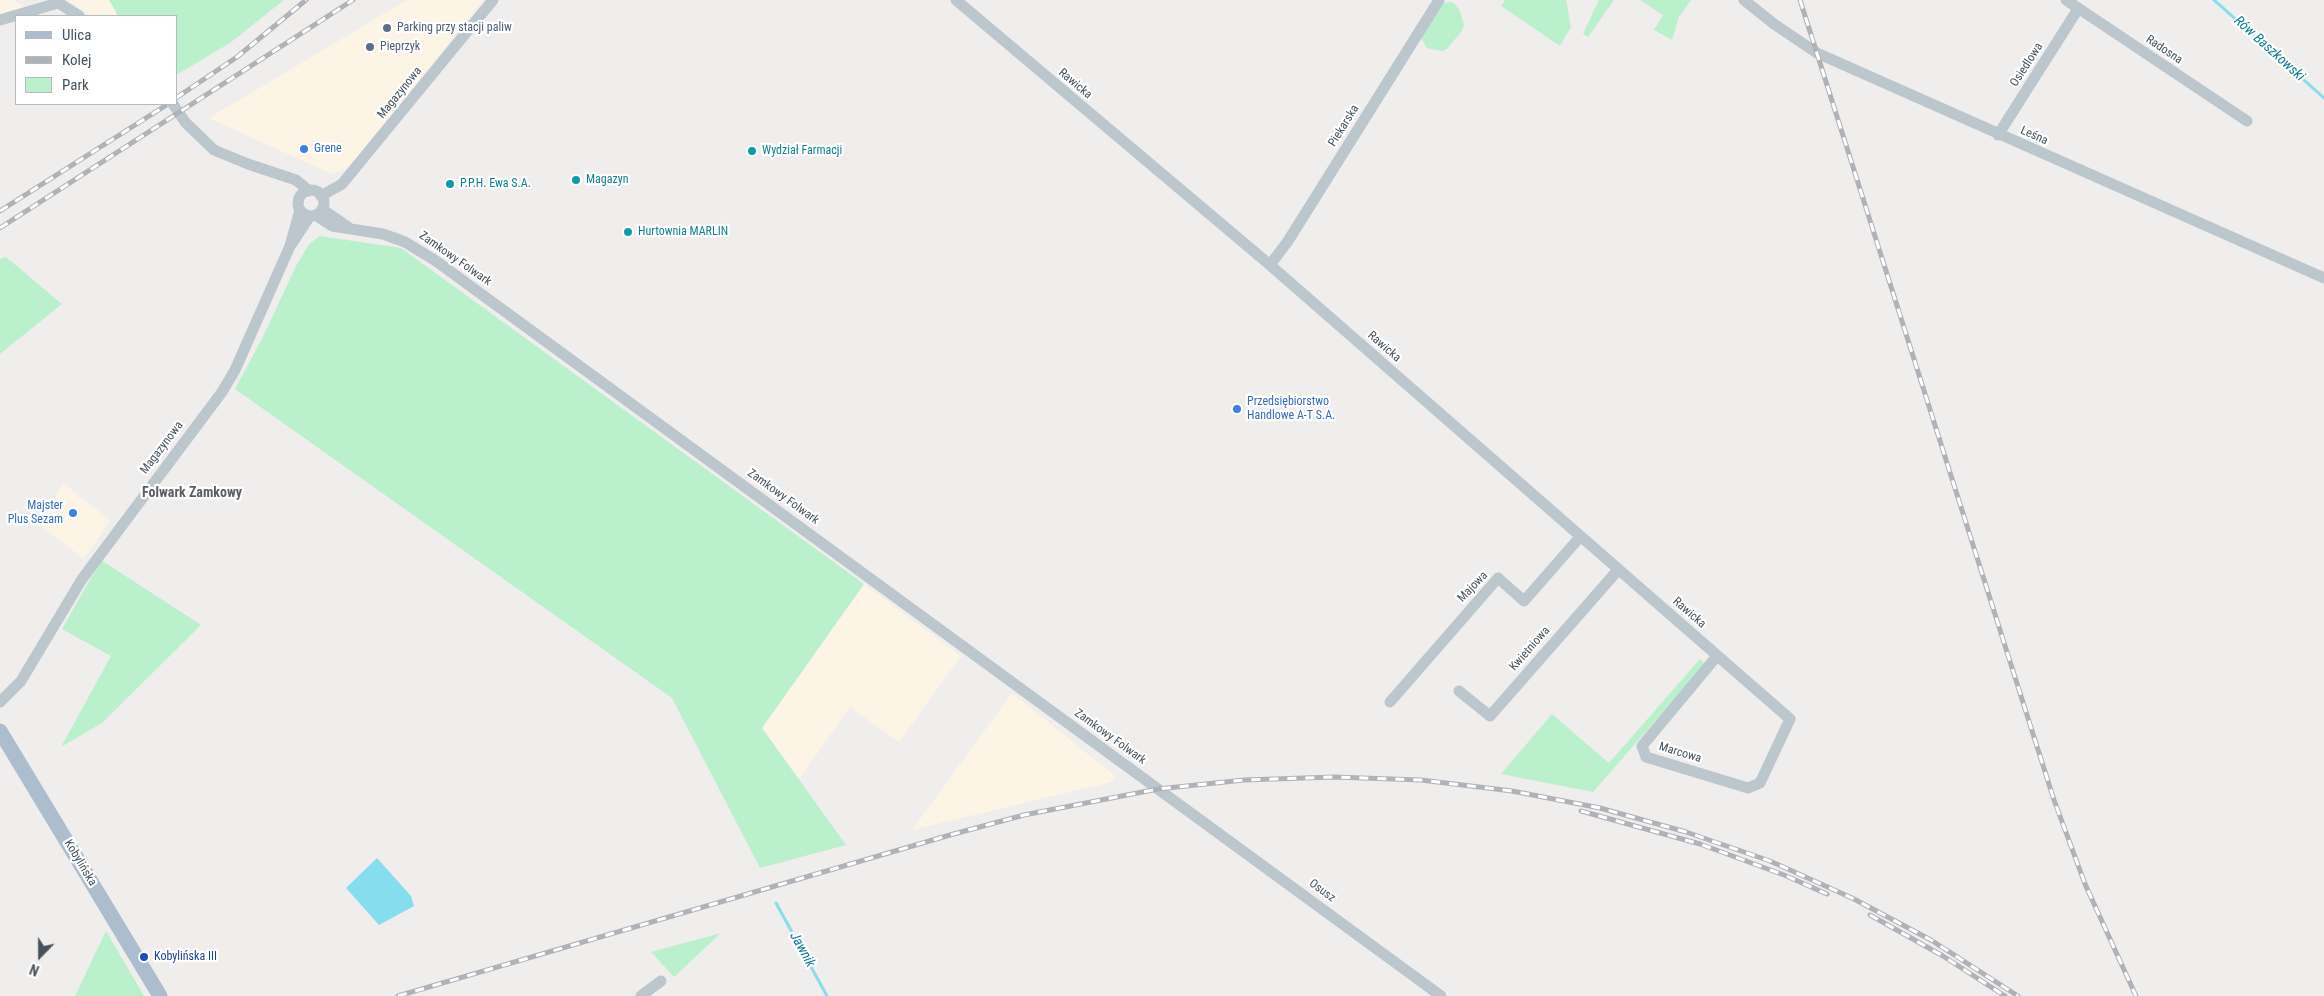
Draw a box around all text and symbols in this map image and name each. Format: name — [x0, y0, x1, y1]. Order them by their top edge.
water label: Rów Baszkowski — [2230, 13, 2308, 85]
legend — [15, 15, 178, 105]
place label: Parking przy stacji paliw — [397, 21, 512, 35]
marker: Parking przy stacji paliw — [381, 22, 393, 34]
text: Ulica — [62, 26, 91, 44]
street label: Radosna — [2143, 33, 2185, 67]
place label: Pieprzyk — [380, 40, 420, 54]
street label: Osiedlowa — [2008, 40, 2046, 90]
marker: Pieprzyk — [364, 41, 376, 53]
text: Kolej — [62, 51, 91, 69]
street label: Magazynowa — [375, 64, 425, 122]
street label: Rawicka — [1055, 66, 1095, 102]
text: Park — [62, 76, 89, 94]
street label: Piekarska — [1326, 102, 1362, 150]
street label: Leśna — [2018, 124, 2050, 148]
place label: Grene — [314, 142, 342, 156]
marker: Grene — [298, 143, 310, 155]
place label: Wydział Farmacji — [762, 144, 842, 158]
marker: Wydział Farmacji — [746, 145, 758, 157]
place label: Magazyn — [586, 173, 629, 187]
marker: Magazyn — [570, 174, 582, 186]
place label: P.P.H. Ewa S.A. — [460, 177, 531, 191]
marker: P.P.H. Ewa S.A. — [444, 178, 456, 190]
place label: Hurtownia MARLIN — [638, 225, 728, 239]
marker: Hurtownia MARLIN — [622, 226, 634, 238]
street label: Zamkowy Folwark — [416, 229, 494, 289]
street label: Rawicka — [1364, 329, 1404, 365]
place label: Przedsiębiorstwo Handlowe A-T S.A. — [1247, 395, 1335, 423]
marker: Przedsiębiorstwo Handlowe A-T S.A. — [1231, 403, 1243, 415]
street label: Magazynowa — [138, 419, 186, 477]
street label: Zamkowy Folwark — [744, 466, 822, 528]
district label: Folwark Zamkowy — [142, 485, 242, 501]
place label: Majster Plus Sezam — [8, 499, 63, 527]
marker: Majster Plus Sezam — [67, 507, 79, 519]
street label: Majowa — [1455, 569, 1491, 605]
street label: Rawicka — [1669, 595, 1709, 631]
street label: Kwietniowa — [1507, 624, 1553, 674]
street label: Zamkowy Folwark — [1071, 706, 1149, 768]
street label: Marcowa — [1657, 740, 1703, 766]
street label: Kobylińska — [61, 837, 99, 889]
street label: Osusz — [1306, 877, 1338, 905]
water label: Jawnik — [786, 929, 818, 971]
north arrow — [15, 931, 65, 981]
place label: Kobylińska III — [154, 950, 217, 964]
marker: Kobylińska III — [138, 951, 150, 963]
text: N — [27, 961, 41, 979]

